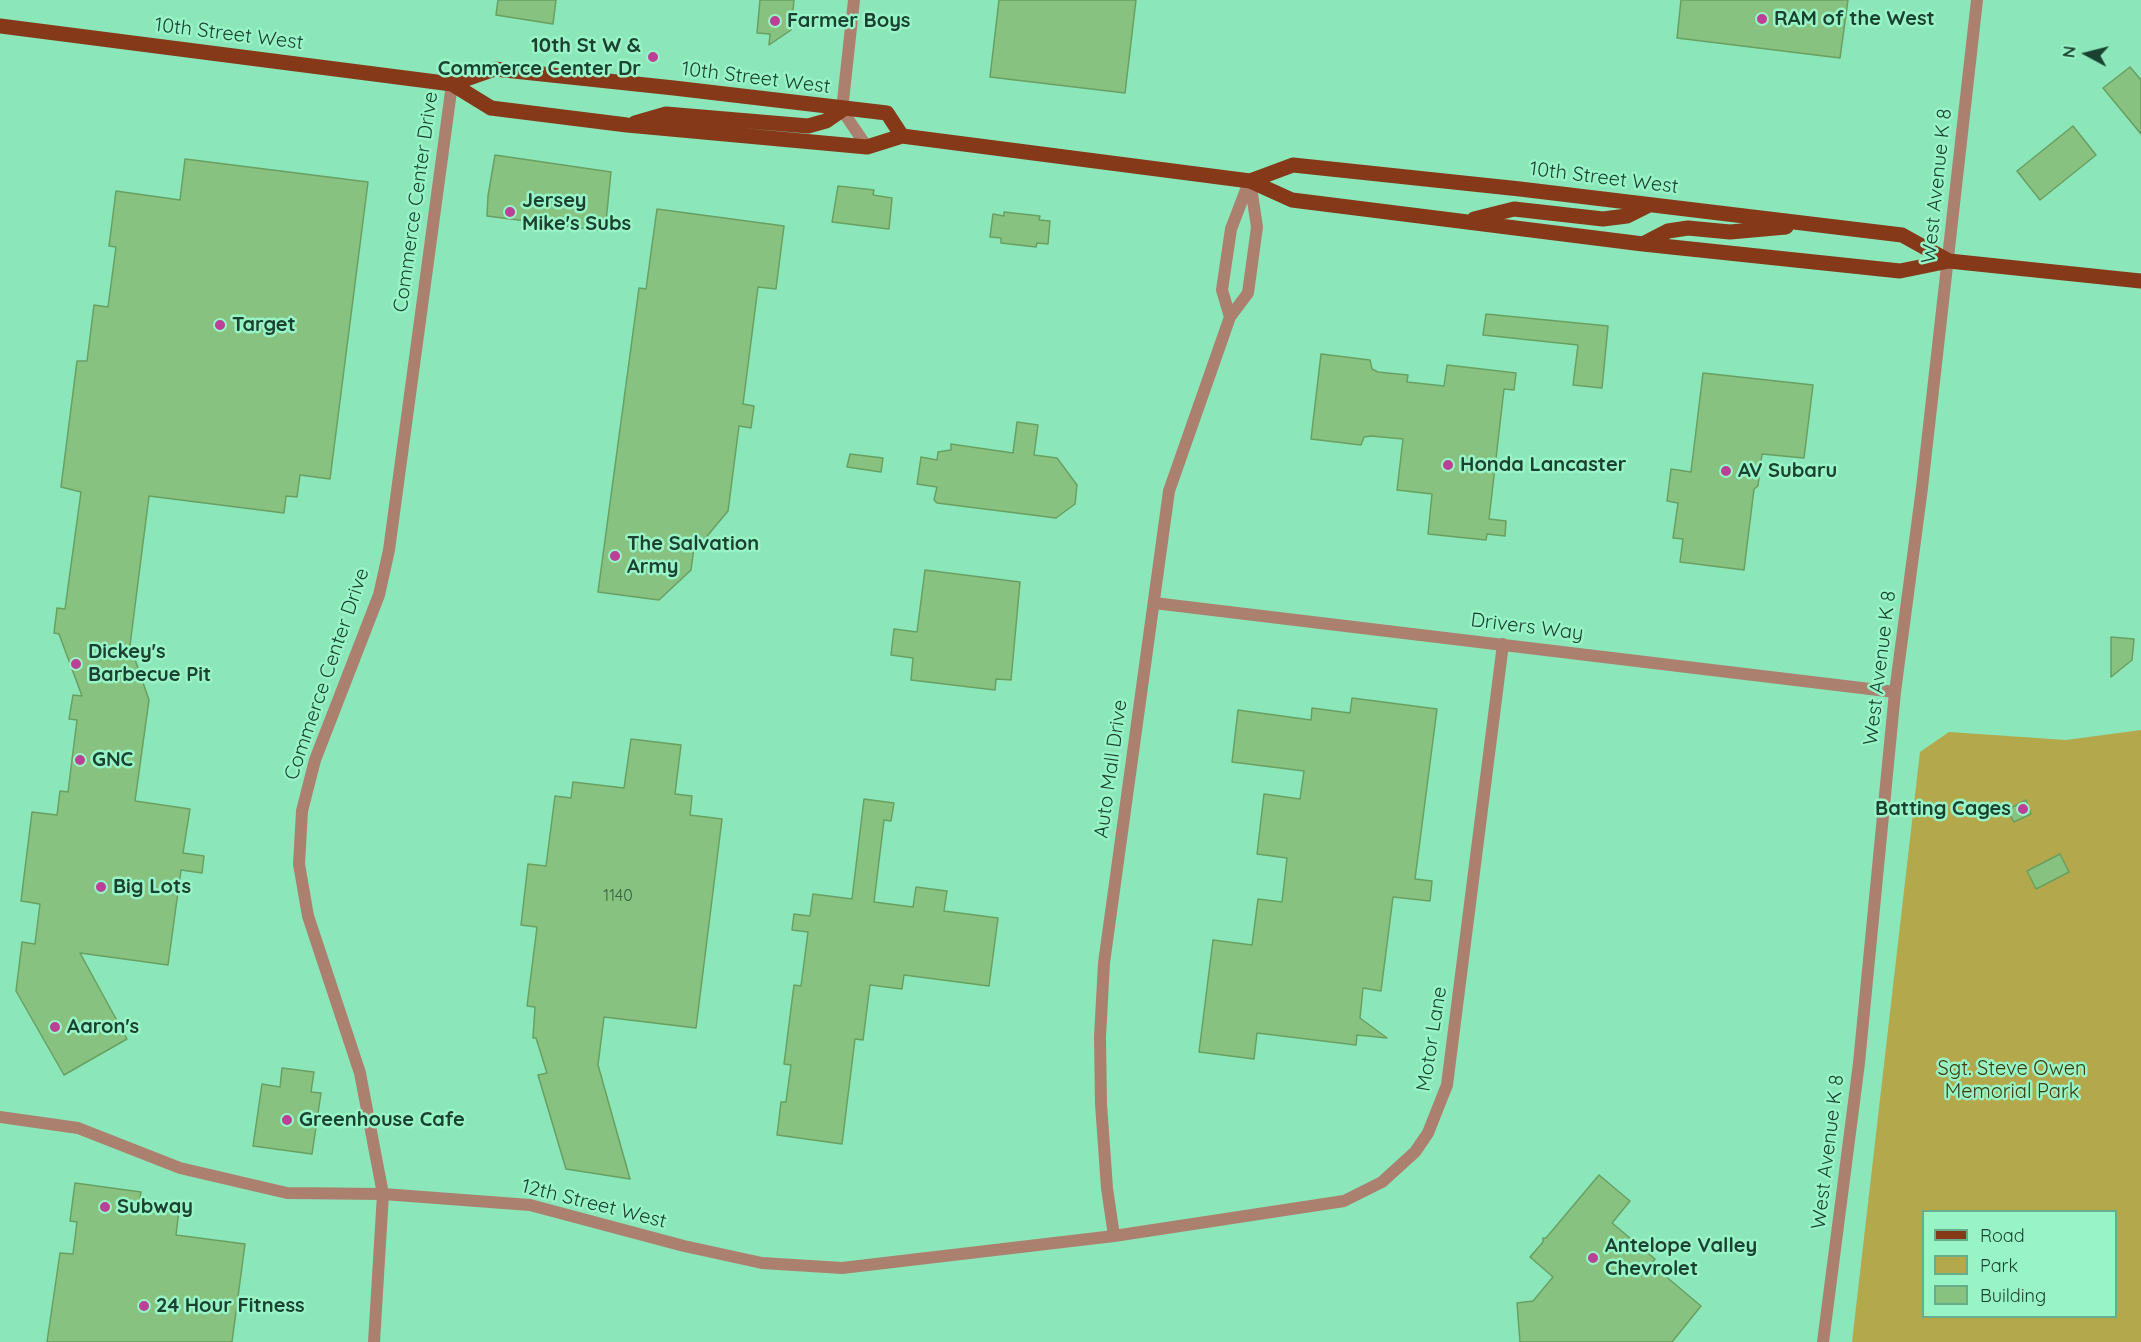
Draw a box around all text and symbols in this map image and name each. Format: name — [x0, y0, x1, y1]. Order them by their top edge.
place label: RAM of the West — [1774, 7, 1935, 31]
place label: Farmer Boys — [787, 9, 910, 33]
marker: RAM of the West — [1755, 12, 1769, 26]
street label: 10th Street West — [153, 13, 305, 55]
marker: Farmer Boys — [768, 14, 782, 28]
north arrow — [2057, 24, 2117, 84]
place label: 10th St W & Commerce Center Dr — [438, 34, 641, 81]
text: N — [2058, 45, 2080, 59]
marker: 10th St W & Commerce Center Dr — [646, 50, 660, 64]
street label: 10th Street West — [680, 57, 832, 99]
street label: Commerce Center Drive — [389, 90, 443, 314]
street label: West Avenue K 8 — [1917, 107, 1957, 265]
street label: 10th Street West — [1528, 157, 1680, 199]
place label: Jersey Mike's Subs — [522, 189, 631, 236]
marker: Jersey Mike's Subs — [503, 205, 517, 219]
place label: Target — [232, 313, 296, 337]
marker: Target — [213, 318, 227, 332]
place label: Honda Lancaster — [1460, 453, 1626, 477]
marker: Honda Lancaster — [1441, 458, 1455, 472]
place label: AV Subaru — [1738, 459, 1837, 483]
marker: AV Subaru — [1719, 464, 1733, 478]
place label: The Salvation Army — [627, 532, 759, 579]
marker: The Salvation Army — [608, 549, 622, 563]
street label: Commerce Center Drive — [279, 565, 375, 783]
street label: West Avenue K 8 — [1859, 589, 1901, 747]
street label: Drivers Way — [1469, 608, 1585, 646]
place label: Dickey's Barbecue Pit — [88, 640, 211, 687]
marker: Dickey's Barbecue Pit — [69, 657, 83, 671]
street label: Auto Mall Drive — [1089, 698, 1133, 840]
place label: GNC — [92, 748, 133, 772]
marker: GNC — [73, 753, 87, 767]
place label: Batting Cages — [1875, 797, 2011, 821]
marker: Batting Cages — [2016, 802, 2030, 816]
place label: Big Lots — [113, 875, 191, 899]
marker: Big Lots — [94, 880, 108, 894]
house number: 1140 — [603, 886, 633, 906]
street label: Motor Lane — [1412, 985, 1452, 1093]
place label: Aaron's — [67, 1015, 139, 1039]
marker: Aaron's — [48, 1020, 62, 1034]
park label: Sgt. Steve Owen Memorial Park — [1937, 1057, 2087, 1104]
street label: West Avenue K 8 — [1807, 1073, 1849, 1231]
place label: Greenhouse Cafe — [299, 1108, 465, 1132]
marker: Greenhouse Cafe — [280, 1113, 294, 1127]
street label: 12th Street West — [519, 1174, 669, 1234]
place label: Subway — [117, 1195, 193, 1219]
marker: Subway — [98, 1200, 112, 1214]
legend — [1922, 1210, 2117, 1318]
text: Road — [1980, 1224, 2025, 1247]
place label: Antelope Valley Chevrolet — [1605, 1234, 1757, 1281]
marker: Antelope Valley Chevrolet — [1586, 1251, 1600, 1265]
text: Park — [1980, 1254, 2018, 1277]
text: Building — [1980, 1284, 2046, 1307]
place label: 24 Hour Fitness — [156, 1294, 305, 1318]
marker: 24 Hour Fitness — [137, 1299, 151, 1313]

